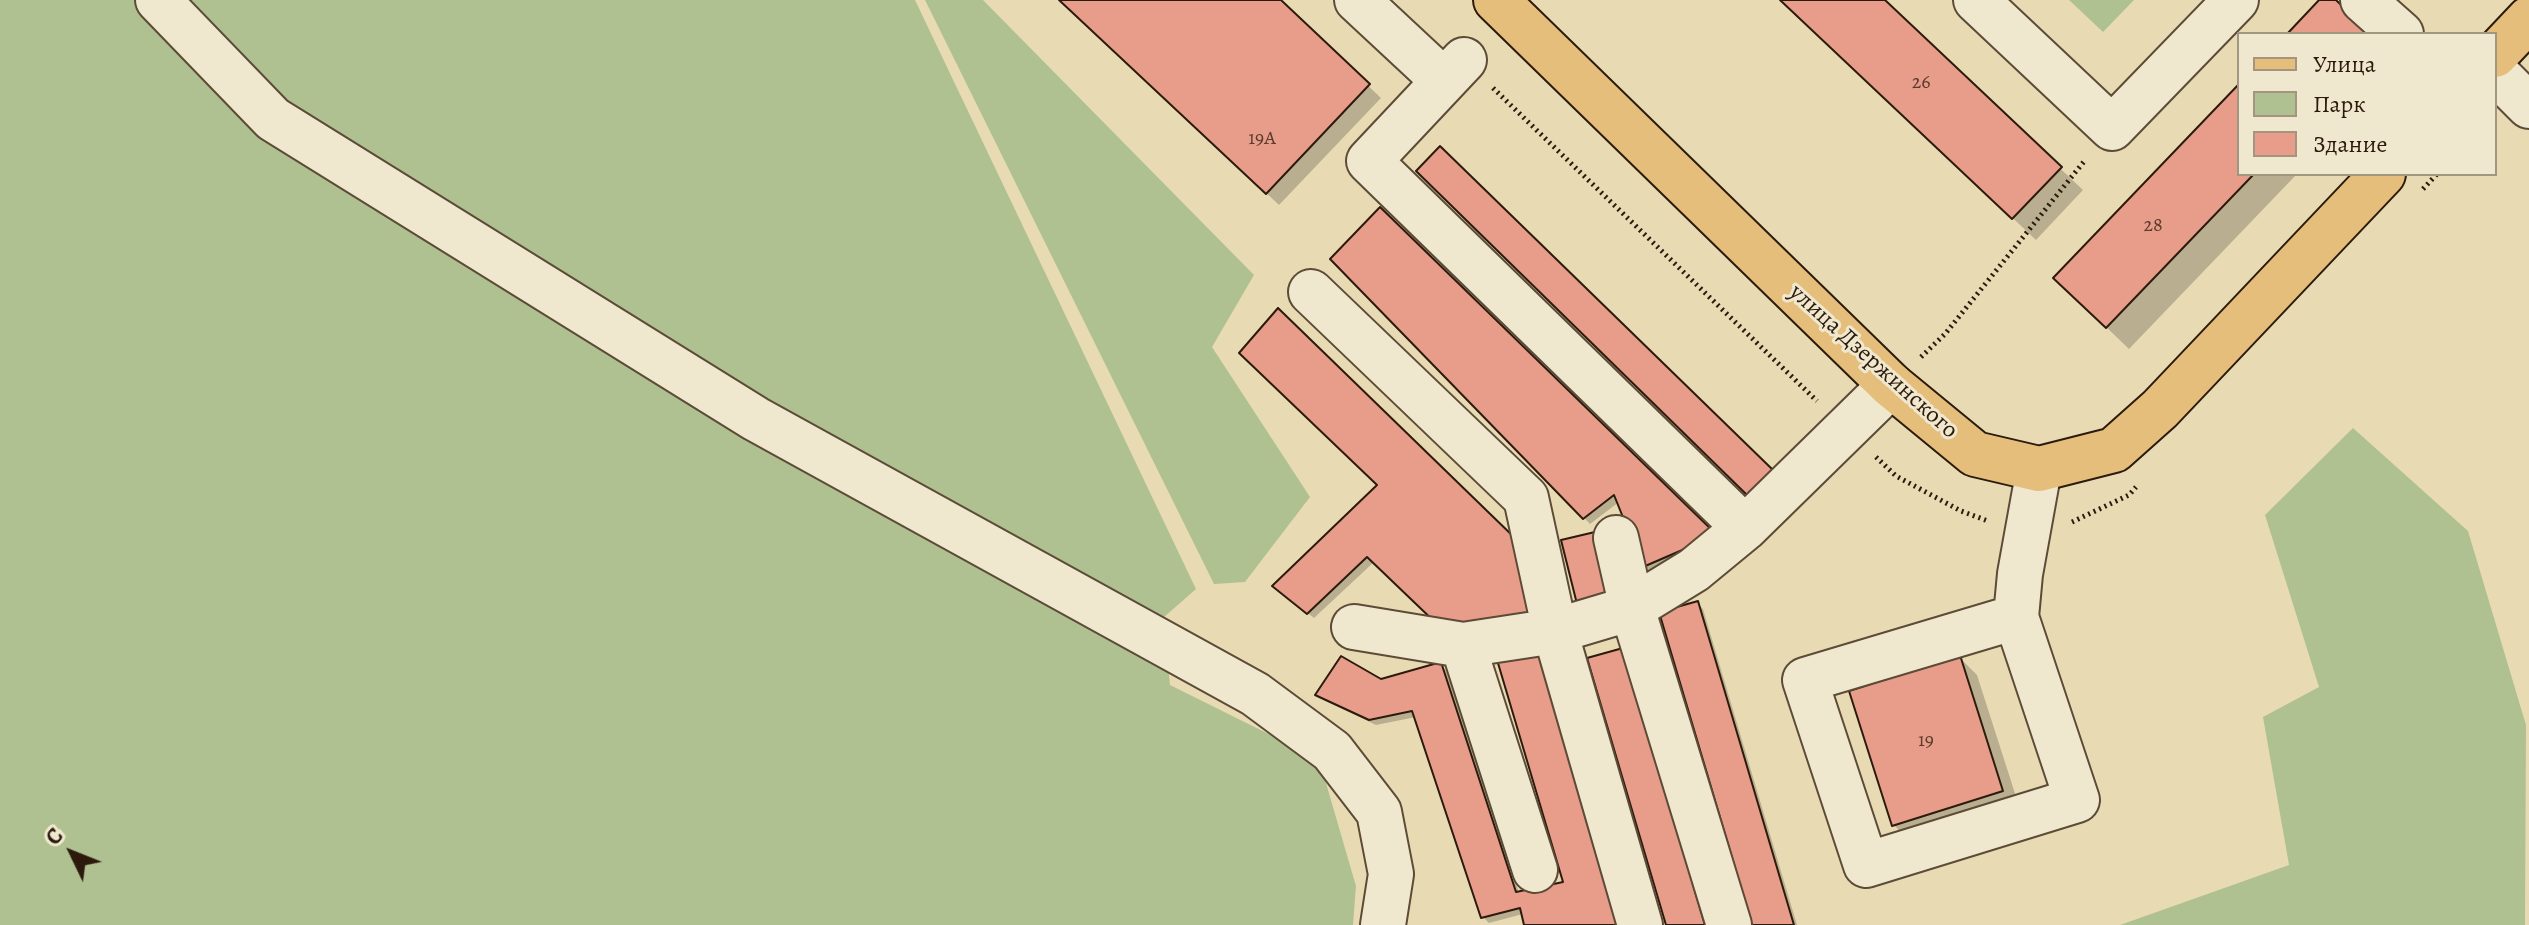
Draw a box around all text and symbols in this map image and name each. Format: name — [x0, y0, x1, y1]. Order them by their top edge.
legend — [2237, 32, 2497, 176]
text: Улица — [2313, 48, 2376, 80]
house number: 26 — [1912, 71, 1930, 95]
text: Парк — [2313, 88, 2366, 120]
house number: 19А — [1248, 127, 1276, 151]
text: Здание — [2313, 128, 2388, 160]
house number: 28 — [2143, 214, 2163, 238]
street label: улица Дзержинского — [1783, 279, 1963, 445]
house number: 19 — [1918, 729, 1934, 753]
north arrow — [32, 813, 112, 893]
text: С — [39, 821, 70, 852]

